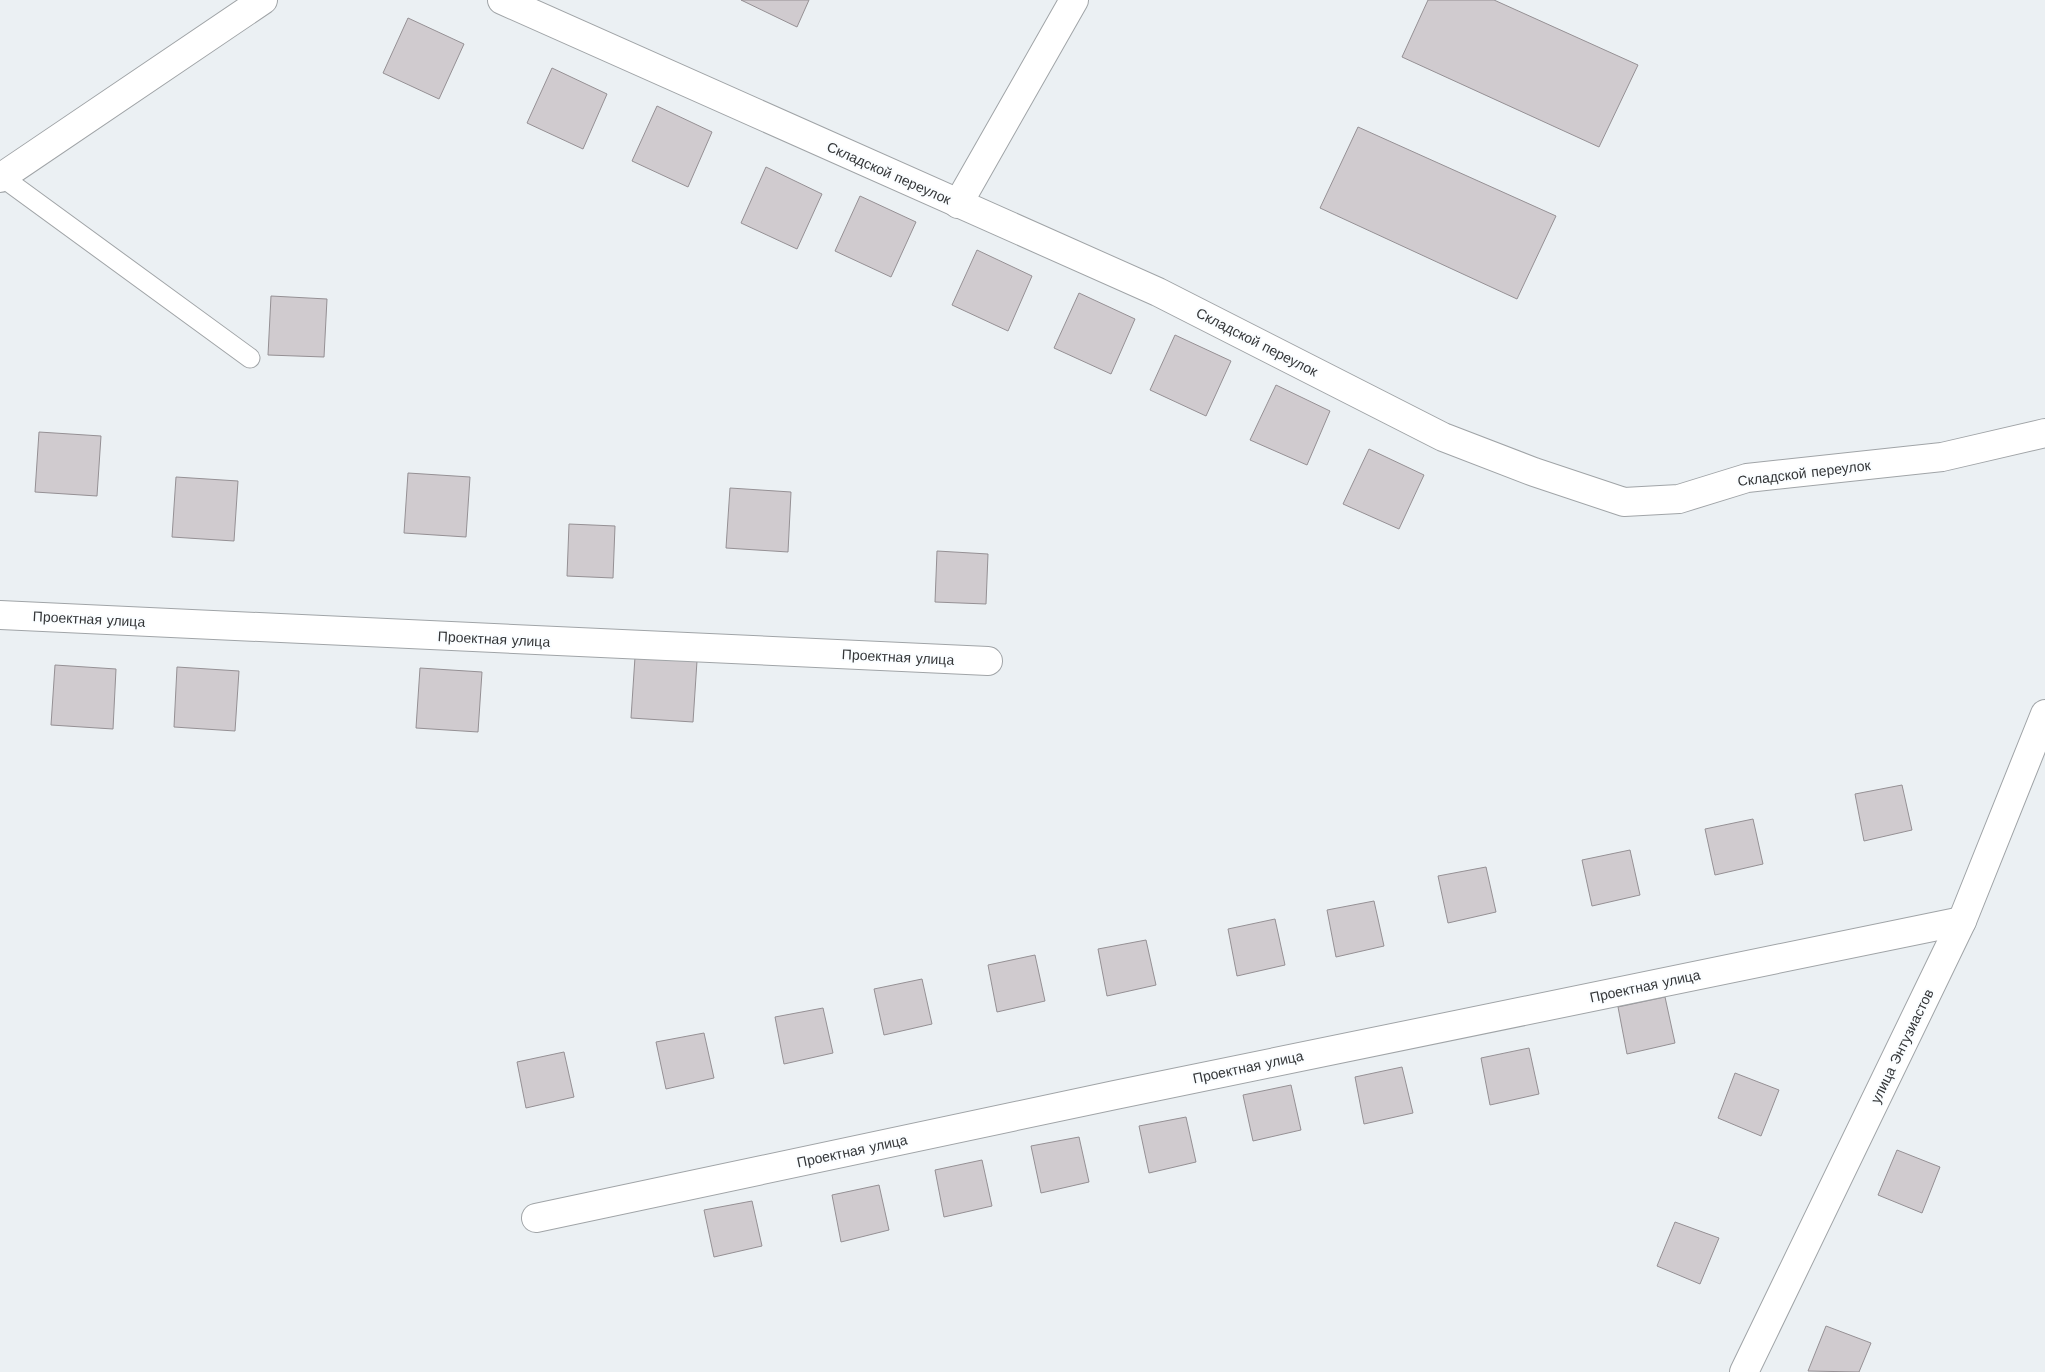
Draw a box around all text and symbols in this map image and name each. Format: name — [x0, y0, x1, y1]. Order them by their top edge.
street label: Складской переулок — [825, 138, 954, 208]
street label: Складской переулок — [1194, 304, 1321, 380]
street label: Складской переулок — [1737, 457, 1872, 489]
street label: Проектная улица — [32, 608, 146, 630]
street label: Проектная улица — [437, 628, 551, 650]
street label: Проектная улица — [841, 646, 955, 668]
street label: Проектная улица — [1588, 966, 1702, 1006]
street label: улица Энтузиастов — [1867, 986, 1937, 1106]
street label: Проектная улица — [1191, 1047, 1305, 1087]
street label: Проектная улица — [795, 1131, 909, 1171]

